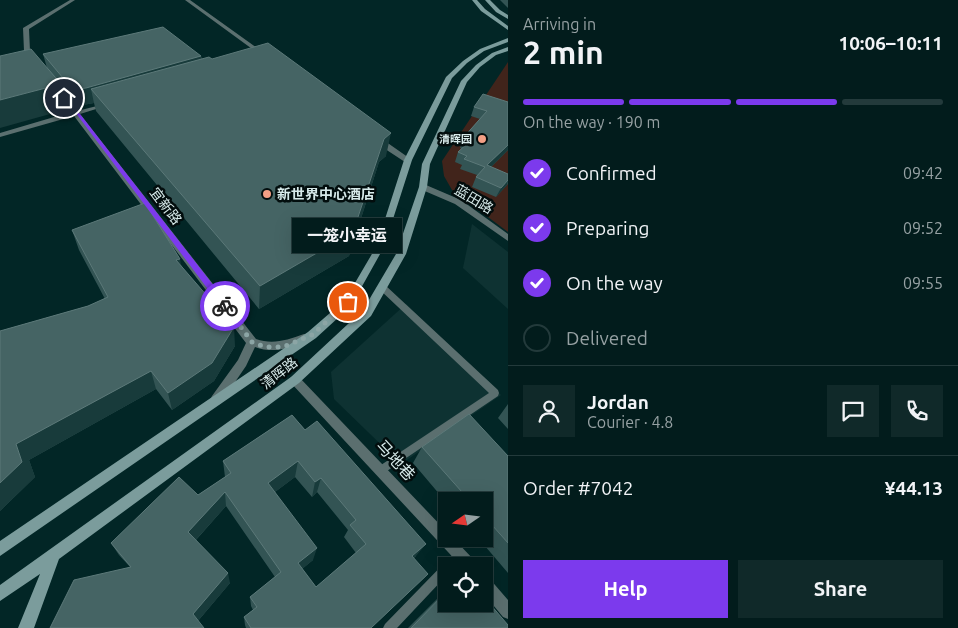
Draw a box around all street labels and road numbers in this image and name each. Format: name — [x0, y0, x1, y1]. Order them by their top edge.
street label: 蓝田路 — [452, 181, 496, 217]
street label: 宜新路 — [147, 184, 185, 228]
street label: 清晖路 — [258, 354, 300, 392]
street label: 马地巷 — [373, 436, 419, 484]

